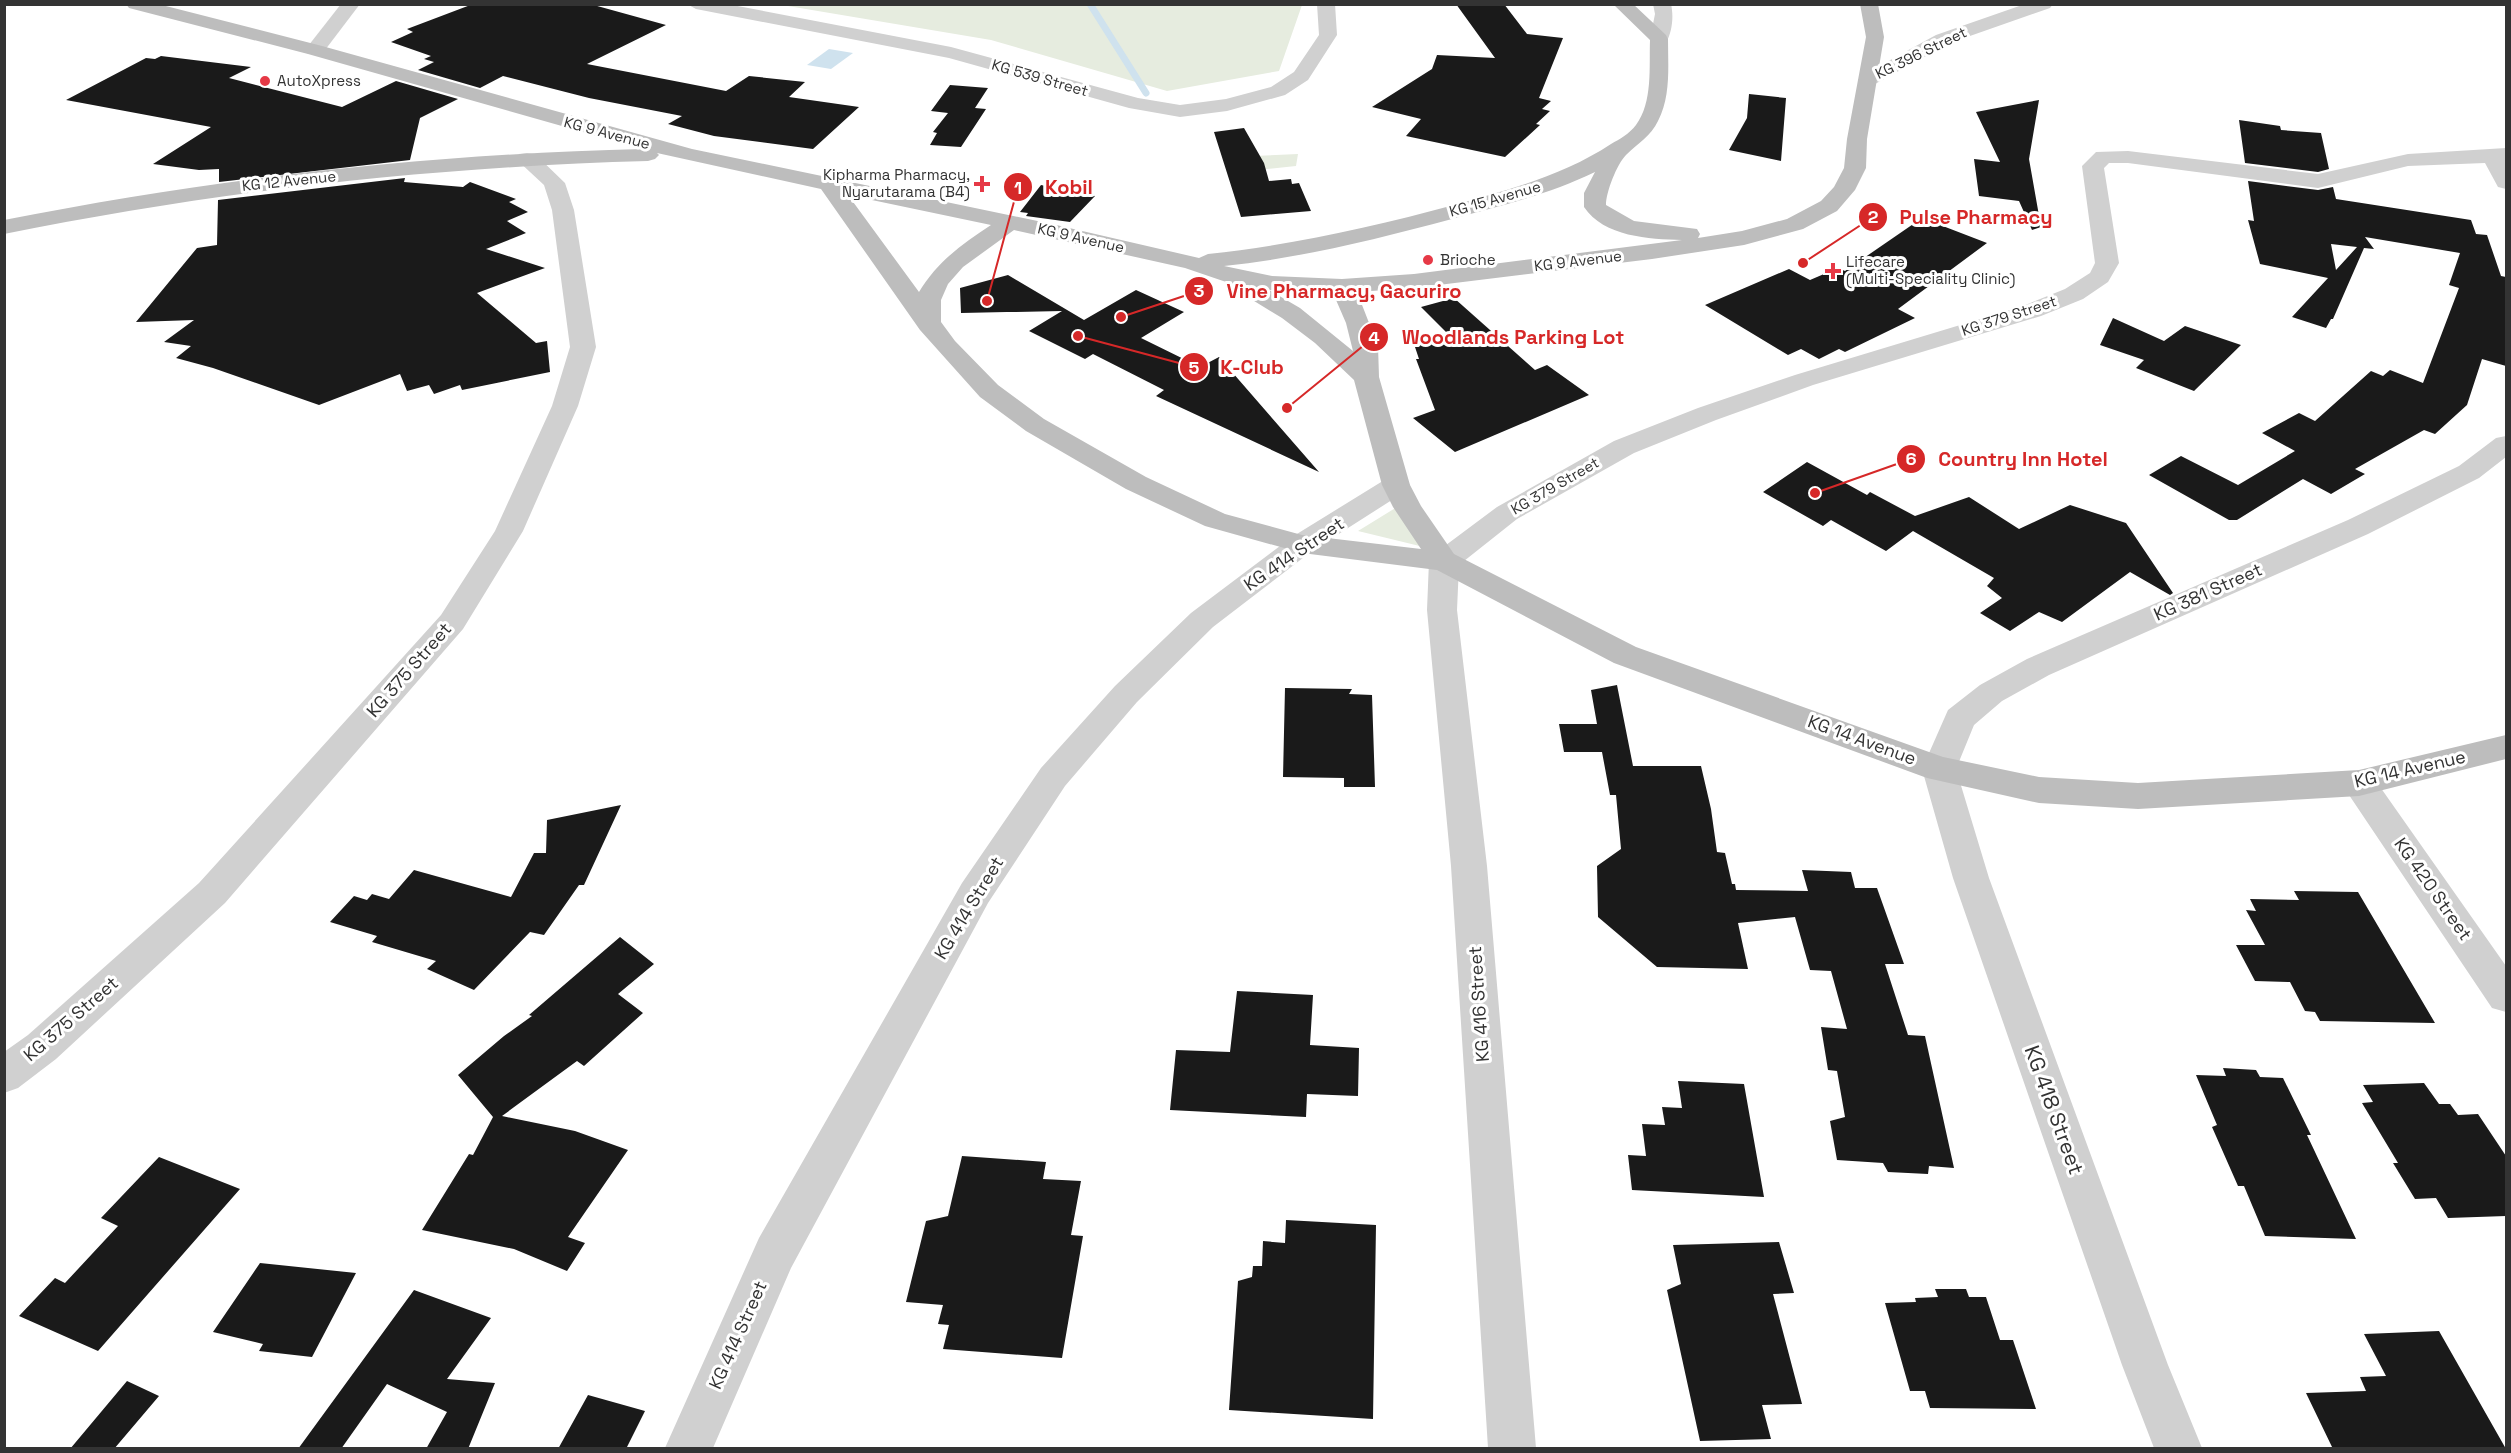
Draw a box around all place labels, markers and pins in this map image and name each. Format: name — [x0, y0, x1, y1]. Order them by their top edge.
place label: AutoXpress — [277, 71, 361, 90]
marker: AutoXpress — [258, 74, 272, 88]
place label: Kipharma Pharmacy, Nyarutarama (B4) — [823, 165, 970, 202]
callout: Kobil — [1003, 168, 1105, 206]
marker: Kipharma Pharmacy, Nyarutarama (B4) — [975, 177, 989, 191]
callout: Pulse Pharmacy — [1858, 198, 2065, 236]
place label: Brioche — [1440, 250, 1496, 269]
place label: Lifecare (Multi-Speciality Clinic) — [1846, 252, 2015, 289]
marker: Brioche — [1421, 253, 1435, 267]
marker: Lifecare (Multi-Speciality Clinic) — [1824, 262, 1842, 280]
callout: Vine Pharmacy, Gacuriro — [1184, 272, 1474, 310]
callout: Woodlands Parking Lot — [1359, 318, 1636, 356]
callout: K-Club — [1179, 348, 1296, 386]
callout: Country Inn Hotel — [1896, 440, 2120, 478]

